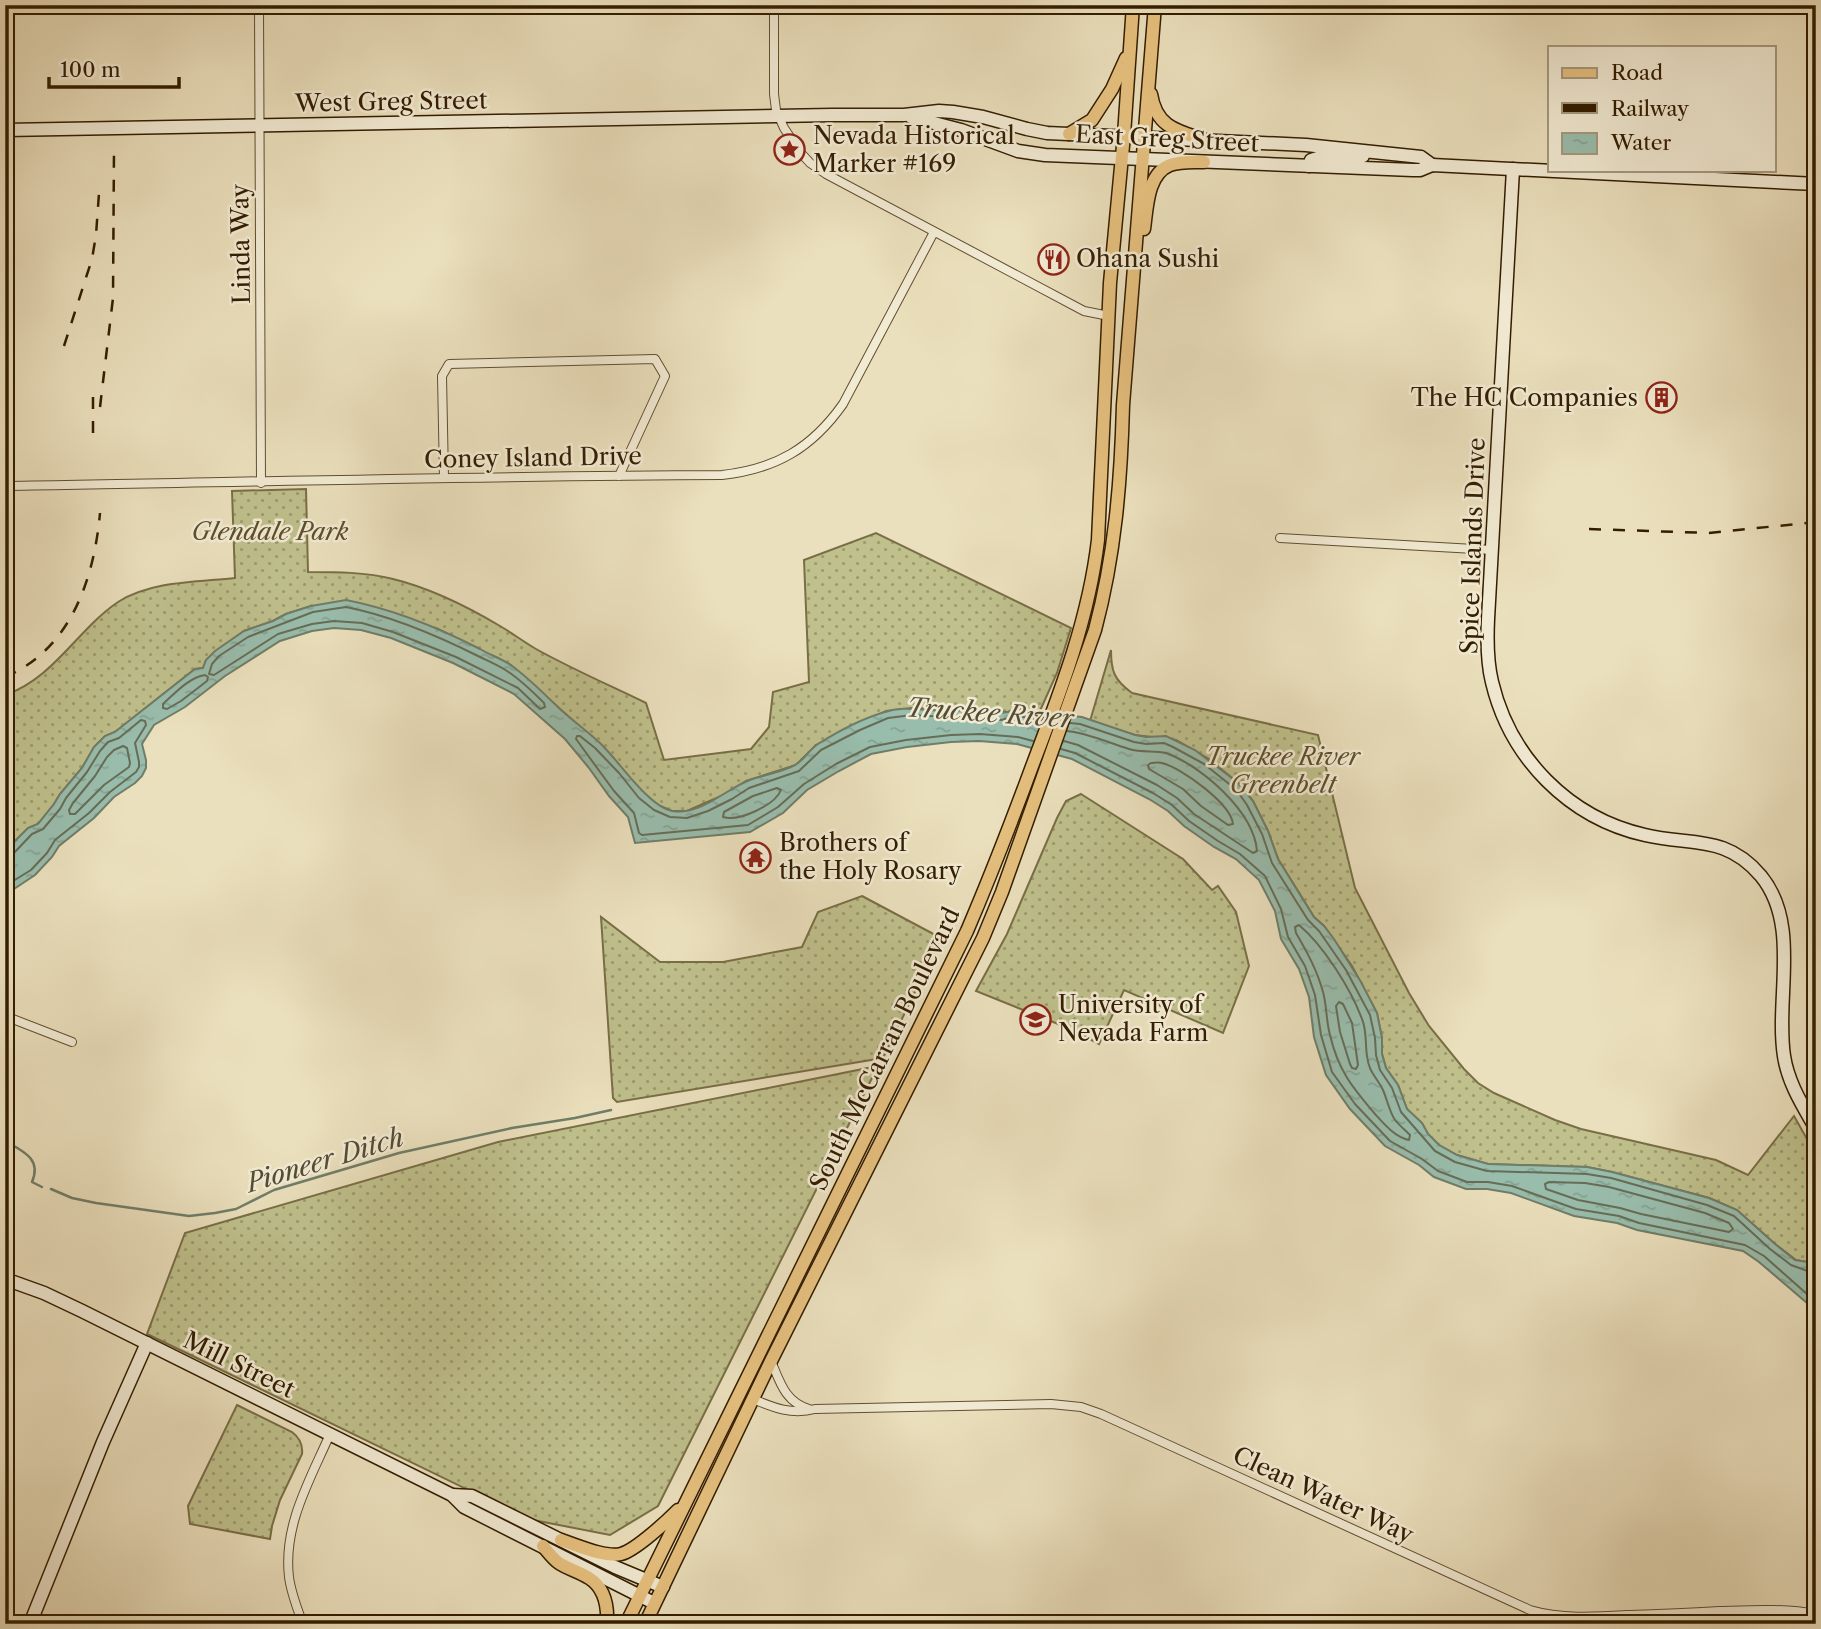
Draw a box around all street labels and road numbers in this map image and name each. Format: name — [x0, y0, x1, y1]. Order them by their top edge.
street label: West Greg Street — [293, 85, 488, 118]
street label: East Greg Street — [1074, 119, 1260, 158]
street label: Linda Way — [225, 183, 256, 304]
street label: Spice Islands Drive — [1454, 437, 1491, 655]
street label: Coney Island Drive — [424, 441, 642, 474]
street label: South McCarran Boulevard — [803, 902, 966, 1195]
street label: Mill Street — [179, 1325, 300, 1404]
street label: Clean Water Way — [1228, 1440, 1419, 1549]

